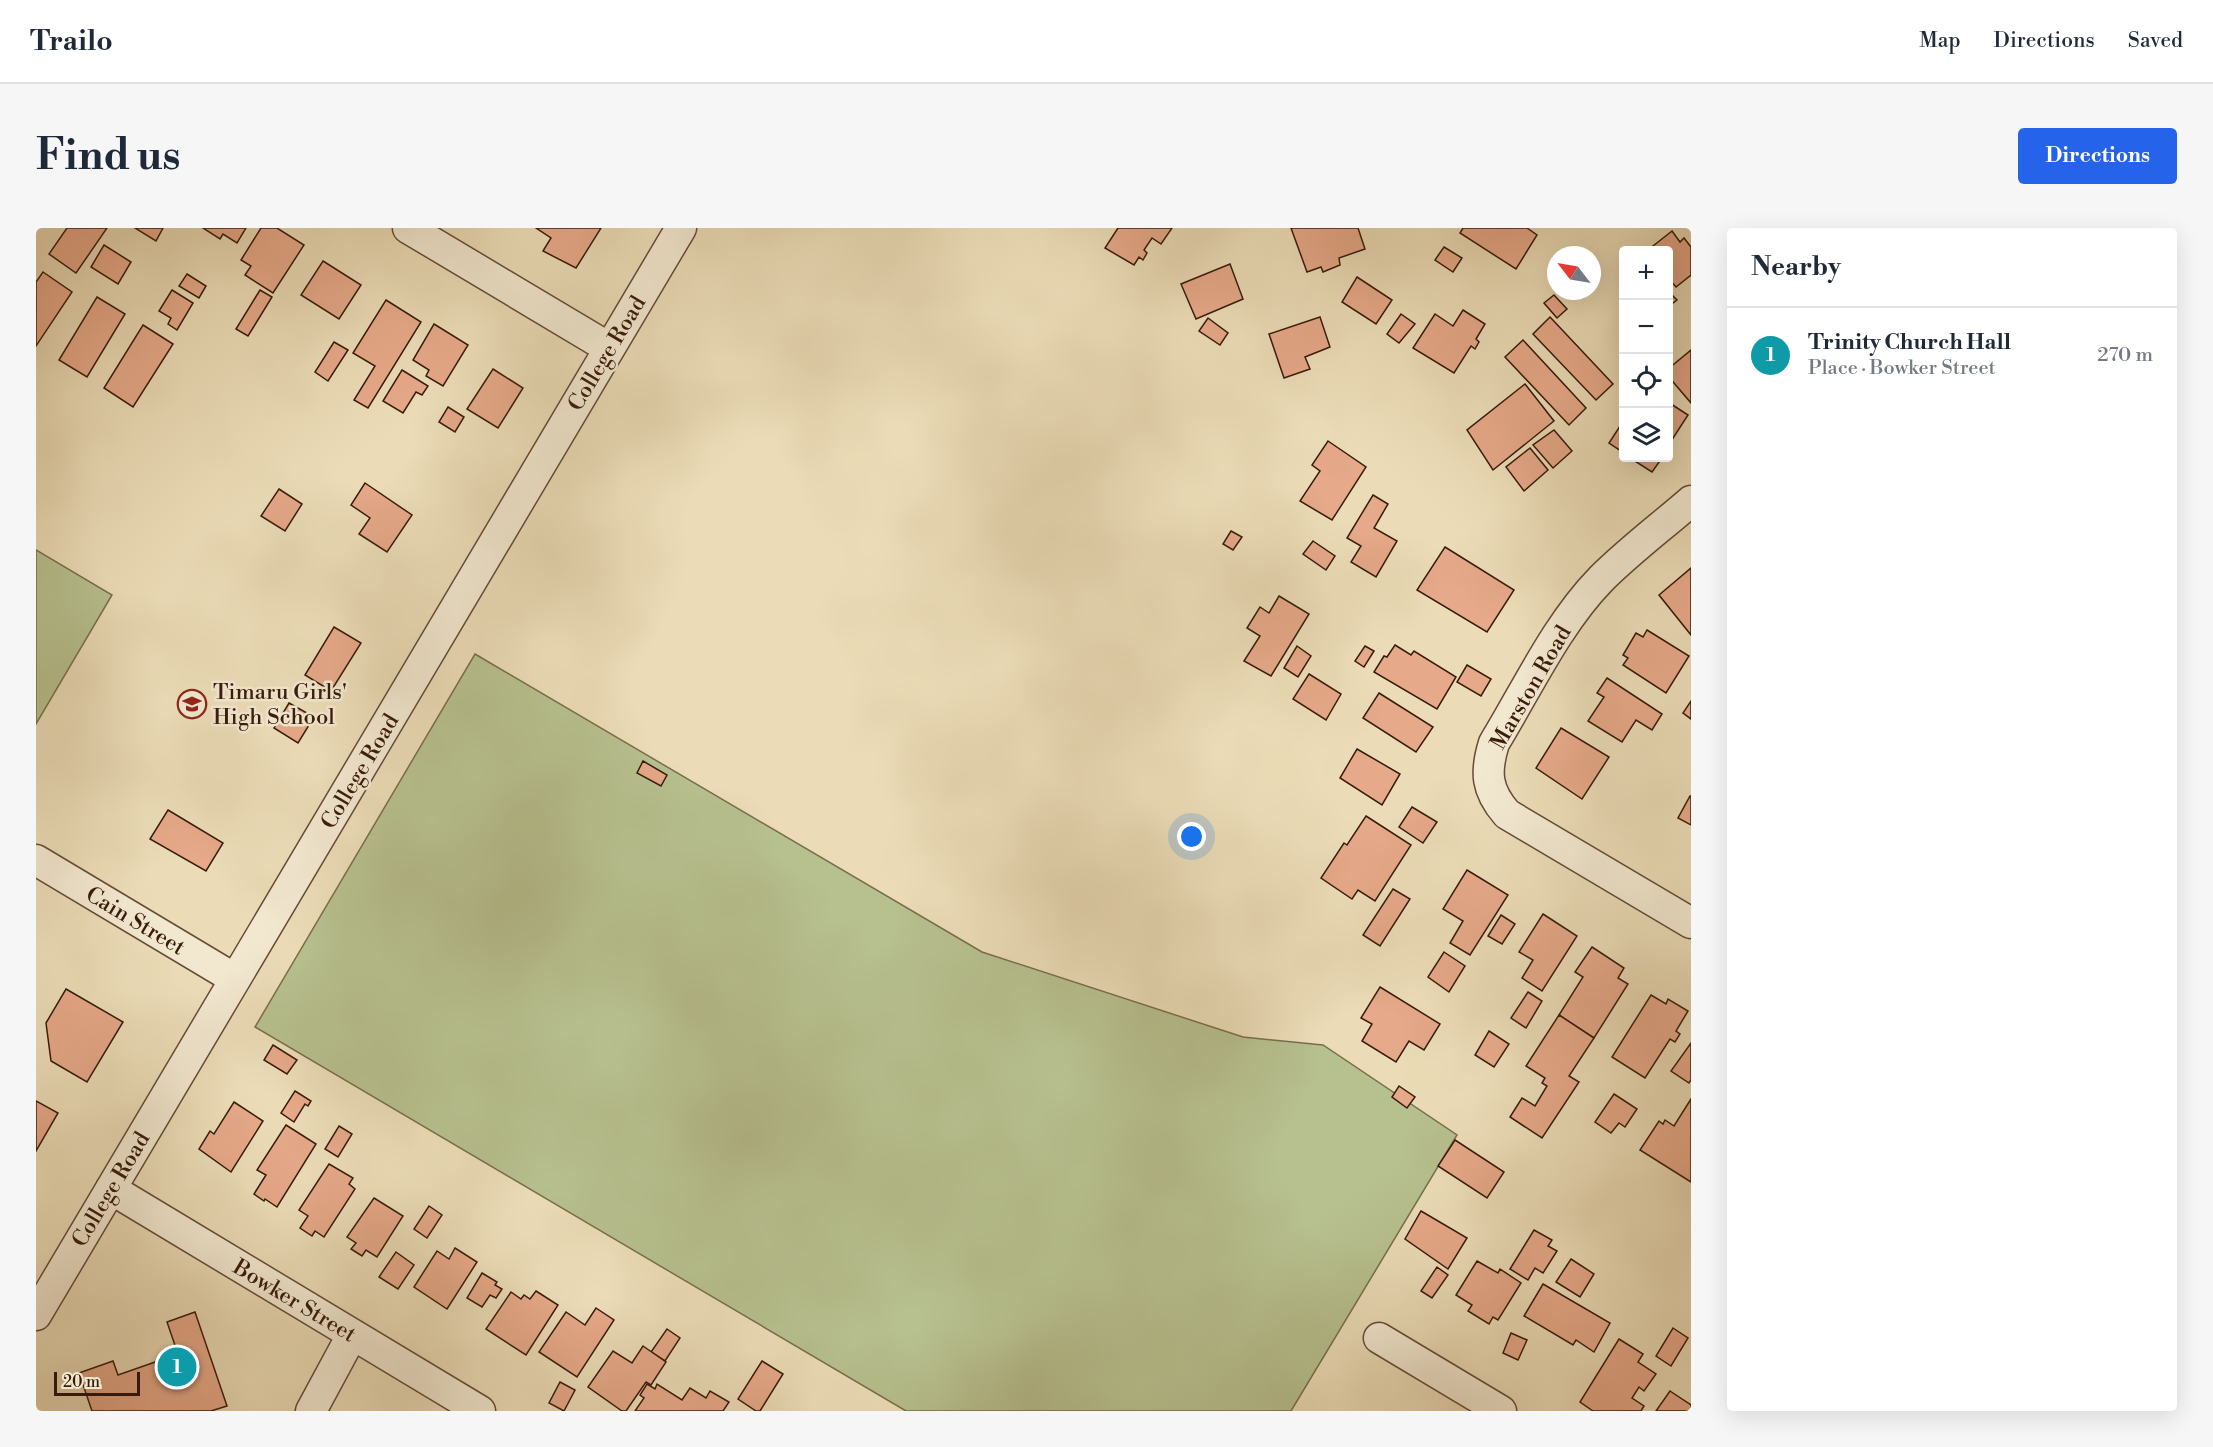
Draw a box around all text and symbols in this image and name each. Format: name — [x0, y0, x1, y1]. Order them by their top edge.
text: Trailo — [30, 24, 113, 59]
text: Map — [1919, 28, 1961, 54]
text: Directions — [1994, 28, 2095, 54]
text: Saved — [2128, 28, 2183, 54]
button: Directions — [2018, 128, 2177, 184]
text: Find us — [36, 130, 180, 183]
north arrow — [1547, 246, 1601, 300]
map controls — [1619, 246, 1673, 462]
button: + — [1619, 246, 1673, 300]
text: Nearby — [1751, 251, 1841, 283]
street label: College Road — [562, 291, 652, 416]
button: − — [1619, 300, 1673, 354]
text: Trinity Church Hall — [1808, 329, 2011, 356]
text: 1 — [1766, 343, 1775, 368]
text: 270 m — [2097, 343, 2153, 368]
button: locate — [1619, 354, 1673, 408]
text: Place · Bowker Street — [1808, 356, 1996, 381]
button: layers — [1619, 408, 1673, 462]
street label: Marston Road — [1485, 621, 1578, 754]
place label: Timaru Girls' High School — [213, 679, 347, 731]
school or university icon: Timaru Girls' High School — [176, 688, 208, 720]
street label: College Road — [315, 709, 405, 834]
your location — [1177, 822, 1206, 851]
street label: Cain Street — [81, 881, 190, 962]
street label: College Road — [66, 1127, 156, 1252]
street label: Bowker Street — [227, 1253, 361, 1349]
pin: 1 — [158, 1344, 196, 1390]
scale bar — [54, 1369, 140, 1396]
text: 20 m — [63, 1372, 100, 1392]

